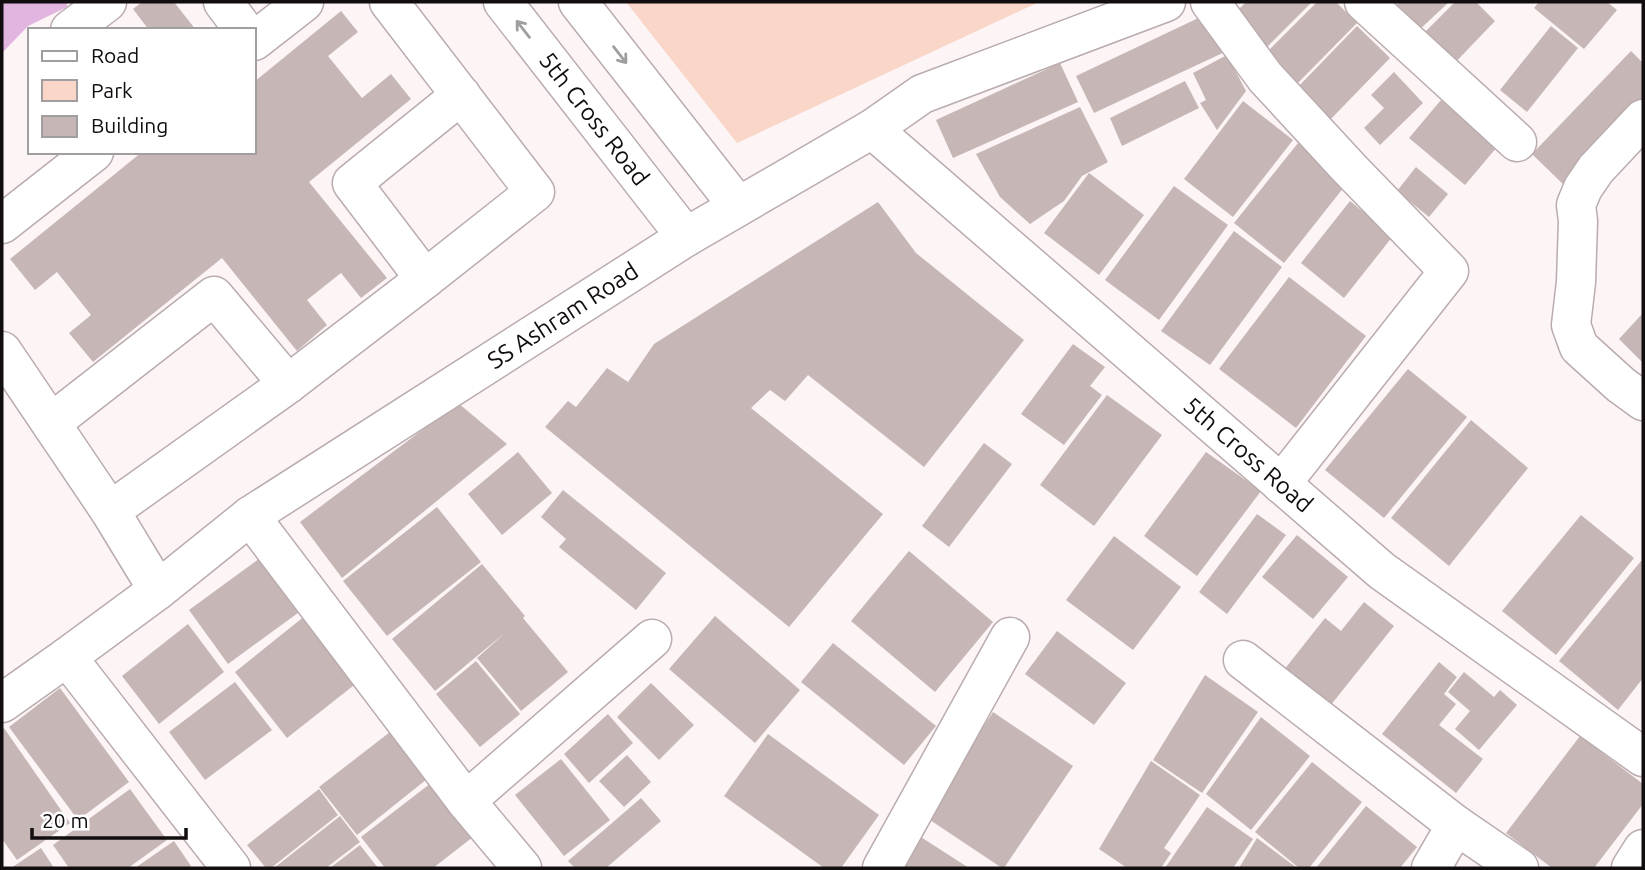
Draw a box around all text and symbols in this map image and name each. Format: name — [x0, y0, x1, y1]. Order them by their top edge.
one-way arrow — [516, 20, 531, 38]
legend — [28, 28, 256, 154]
text: Road — [91, 43, 139, 67]
one-way arrow — [612, 46, 627, 64]
street label: 5th Cross Road — [534, 47, 655, 191]
text: Park — [91, 78, 133, 102]
text: Building — [91, 113, 168, 137]
street label: SS Ashram Road — [483, 257, 643, 374]
street label: 5th Cross Road — [1178, 391, 1318, 518]
scale bar — [32, 796, 186, 840]
text: 20 m — [42, 808, 89, 832]

